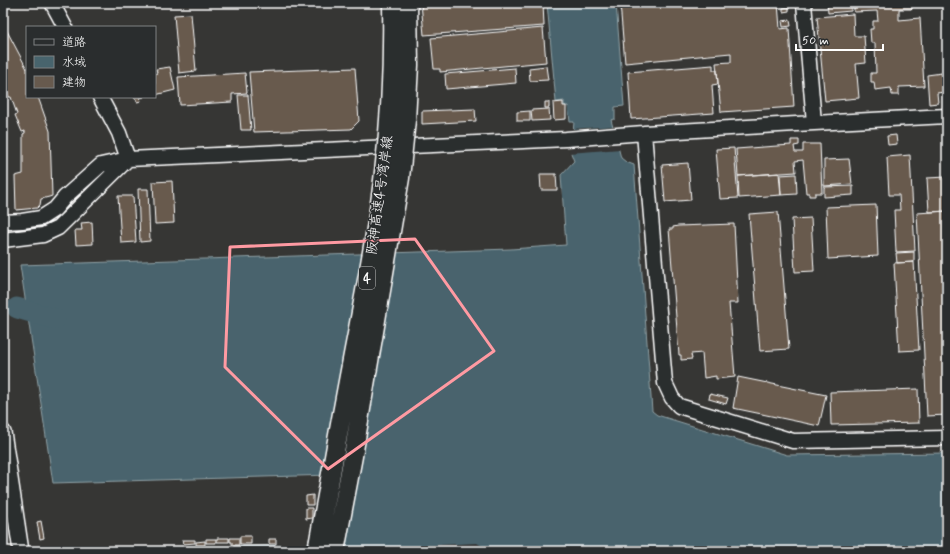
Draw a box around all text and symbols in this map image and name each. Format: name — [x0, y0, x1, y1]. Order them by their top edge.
legend — [26, 26, 156, 98]
scale bar — [796, 26, 883, 52]
text: 50 m — [802, 33, 829, 49]
text: 道路 — [62, 35, 86, 51]
text: 水域 — [62, 55, 86, 71]
text: 建物 — [62, 75, 86, 91]
street label: 阪神高速4号湾岸線 — [363, 134, 397, 256]
road number: 4 — [359, 267, 375, 289]

